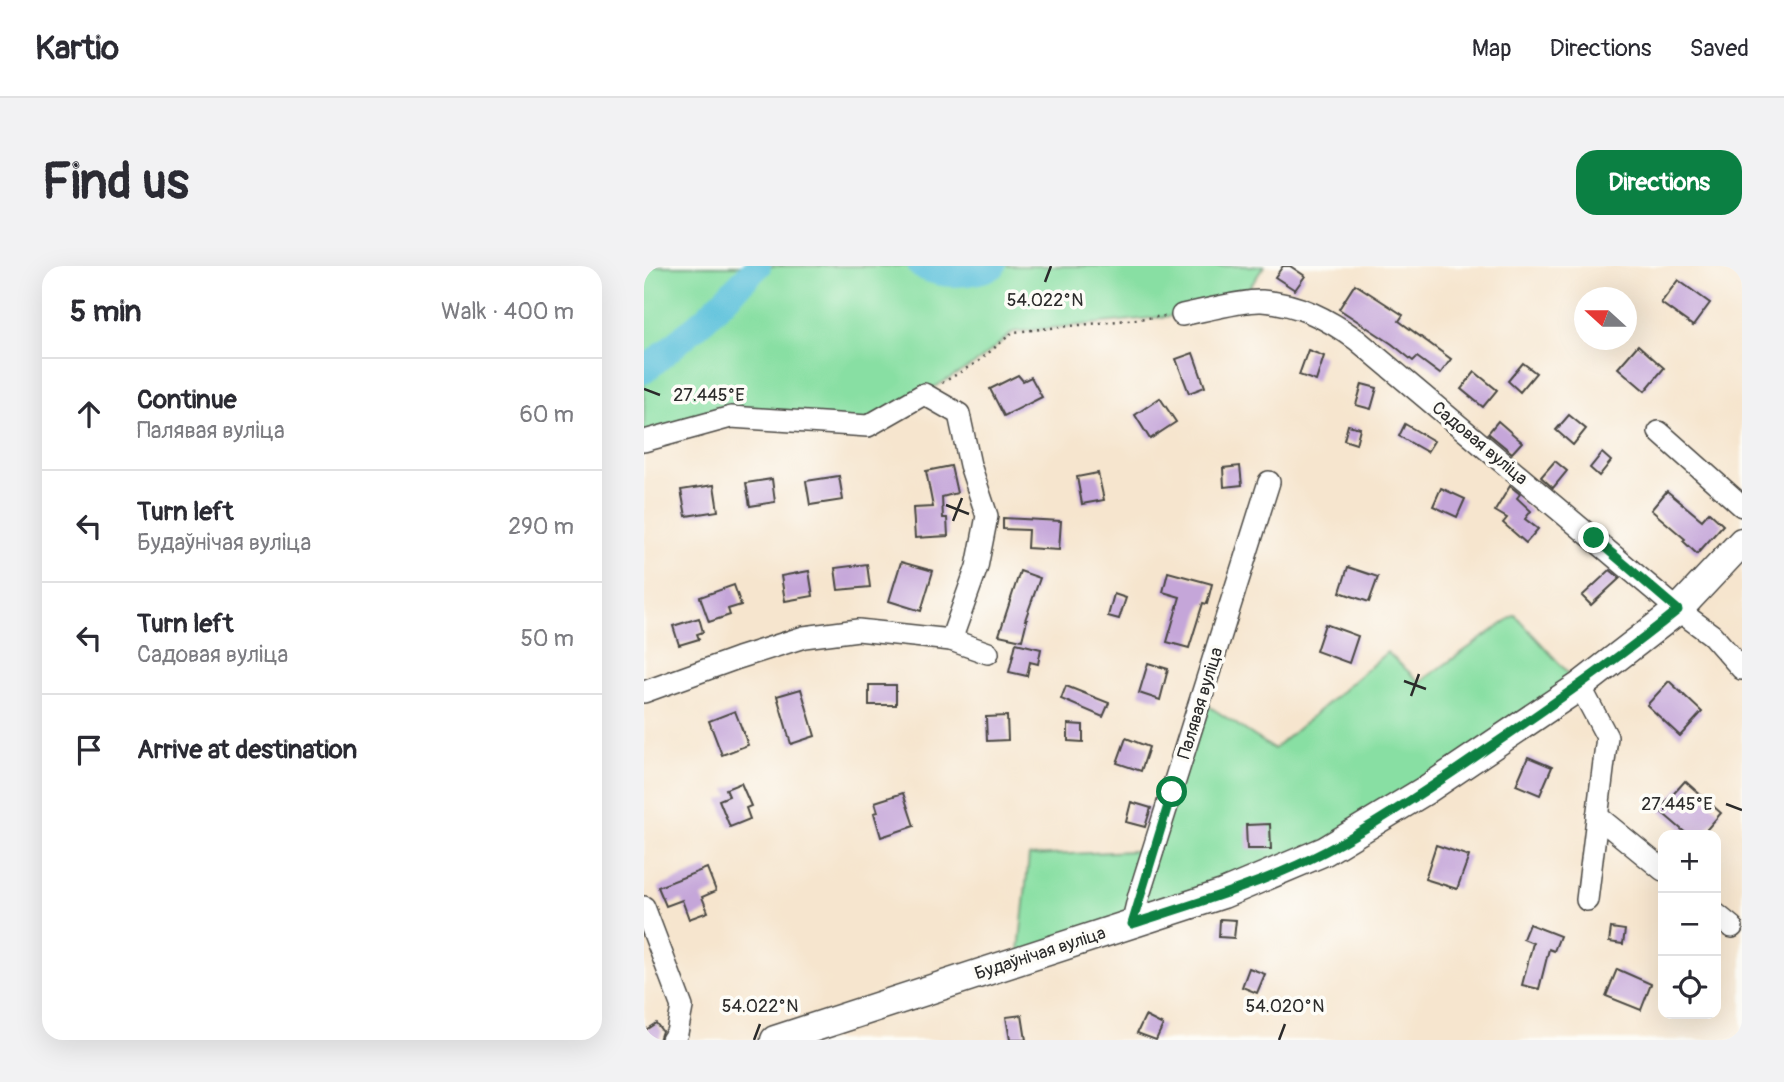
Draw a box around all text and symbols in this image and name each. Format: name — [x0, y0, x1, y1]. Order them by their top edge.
text: Kartio — [35, 28, 119, 69]
text: Map — [1472, 34, 1512, 63]
text: Directions — [1550, 34, 1651, 63]
text: Saved — [1689, 34, 1749, 63]
button: Directions — [1576, 150, 1742, 215]
text: Find us — [42, 152, 189, 213]
north arrow — [1574, 287, 1637, 350]
text: 54.022°N — [1007, 289, 1083, 312]
text: 5 min — [70, 293, 141, 330]
text: Walk · 400 m — [441, 297, 574, 326]
text: Continue — [137, 384, 237, 416]
text: 27.445°E — [673, 384, 745, 407]
icon: ahead — [70, 395, 108, 433]
street label: Садовая вуліца — [1427, 397, 1532, 490]
text: 60 m — [519, 400, 574, 429]
text: Палявая вуліца — [137, 416, 285, 445]
text: Turn left — [137, 496, 233, 528]
icon: left — [70, 507, 108, 545]
text: 290 m — [508, 512, 574, 541]
route end — [1578, 522, 1609, 553]
text: Будаўнічая вуліца — [137, 528, 311, 557]
text: Turn left — [137, 608, 233, 640]
icon: left — [70, 619, 108, 657]
text: 50 m — [520, 624, 574, 653]
text: Садовая вуліца — [137, 640, 288, 669]
street label: Палявая вуліца — [1173, 645, 1228, 762]
icon: arrive — [70, 731, 108, 769]
text: Arrive at destination — [137, 734, 357, 766]
route start — [1156, 776, 1187, 807]
text: 27.445°E — [1641, 793, 1713, 816]
map controls — [1658, 830, 1721, 1019]
button: + — [1658, 830, 1721, 893]
button: − — [1658, 893, 1721, 956]
street label: Будаўнічая вуліца — [972, 921, 1109, 985]
button: locate — [1658, 956, 1721, 1019]
text: 54.022°N — [722, 995, 798, 1018]
text: 54.020°N — [1246, 995, 1324, 1018]

